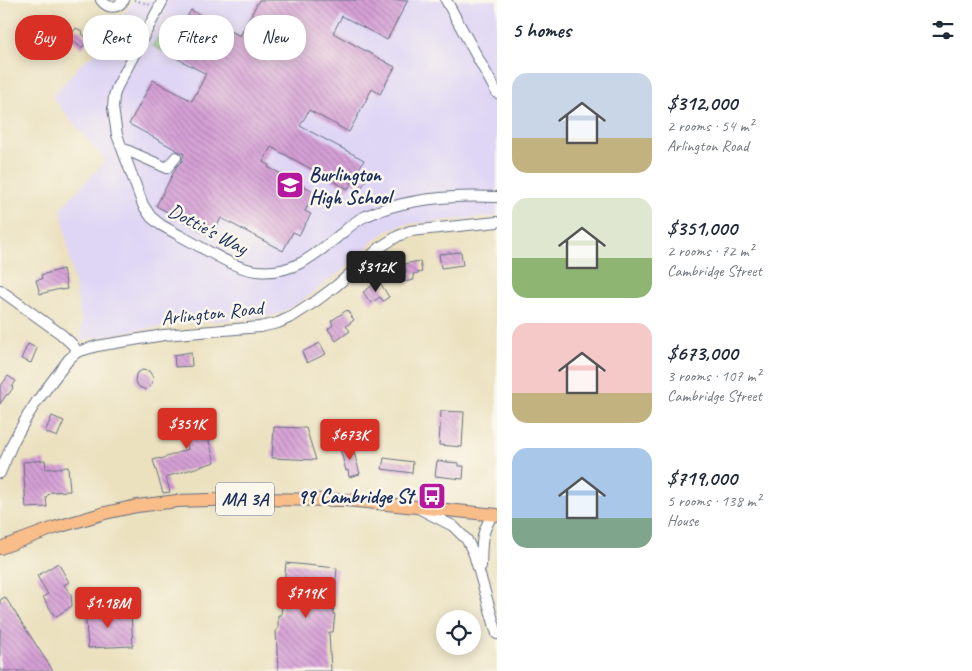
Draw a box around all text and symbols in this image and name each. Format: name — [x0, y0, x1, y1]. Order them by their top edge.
chip: Buy — [15, 15, 73, 60]
chip: Rent — [83, 15, 149, 60]
chip: Filters — [159, 15, 234, 60]
chip: New — [244, 15, 306, 60]
icon: filters — [929, 16, 957, 44]
text: 5 homes — [512, 17, 571, 43]
text: $312,000 — [667, 90, 737, 116]
icon: home — [552, 93, 612, 153]
text: 2 rooms · 54 m² — [667, 116, 753, 136]
text: Arlington Road — [667, 136, 749, 156]
place label: Burlington High School — [309, 162, 394, 210]
school or university icon: Burlington High School — [275, 170, 305, 200]
street label: Dottie's Way — [164, 198, 253, 261]
text: $351,000 — [667, 215, 737, 241]
icon: home — [552, 218, 612, 278]
text: 2 rooms · 72 m² — [667, 241, 753, 261]
pin: $312K — [341, 250, 411, 293]
text: $312K — [358, 257, 394, 277]
text: Cambridge Street — [667, 261, 762, 281]
street label: Arlington Road — [160, 295, 267, 331]
text: $673,000 — [667, 340, 738, 366]
icon: home — [552, 343, 612, 403]
text: 3 rooms · 107 m² — [667, 366, 761, 386]
text: Cambridge Street — [667, 386, 762, 406]
pin: $351K — [152, 408, 222, 450]
text: $351K — [169, 414, 205, 434]
pin: $673K — [315, 418, 385, 461]
text: $673K — [331, 425, 369, 445]
text: $719,000 — [667, 465, 737, 491]
icon: home — [552, 468, 612, 528]
bus stop icon: 99 Cambridge St — [417, 481, 447, 511]
road number: MA 3A — [216, 482, 274, 516]
place label: 99 Cambridge St — [297, 484, 416, 509]
text: 5 rooms · 138 m² — [667, 491, 761, 511]
text: House — [667, 511, 698, 531]
pin: $719K — [271, 576, 341, 619]
text: $719K — [288, 583, 324, 603]
pin: $1.18M — [67, 586, 149, 629]
text: $1.18M — [86, 593, 130, 613]
map controls — [436, 610, 481, 655]
button: locate — [436, 610, 481, 655]

